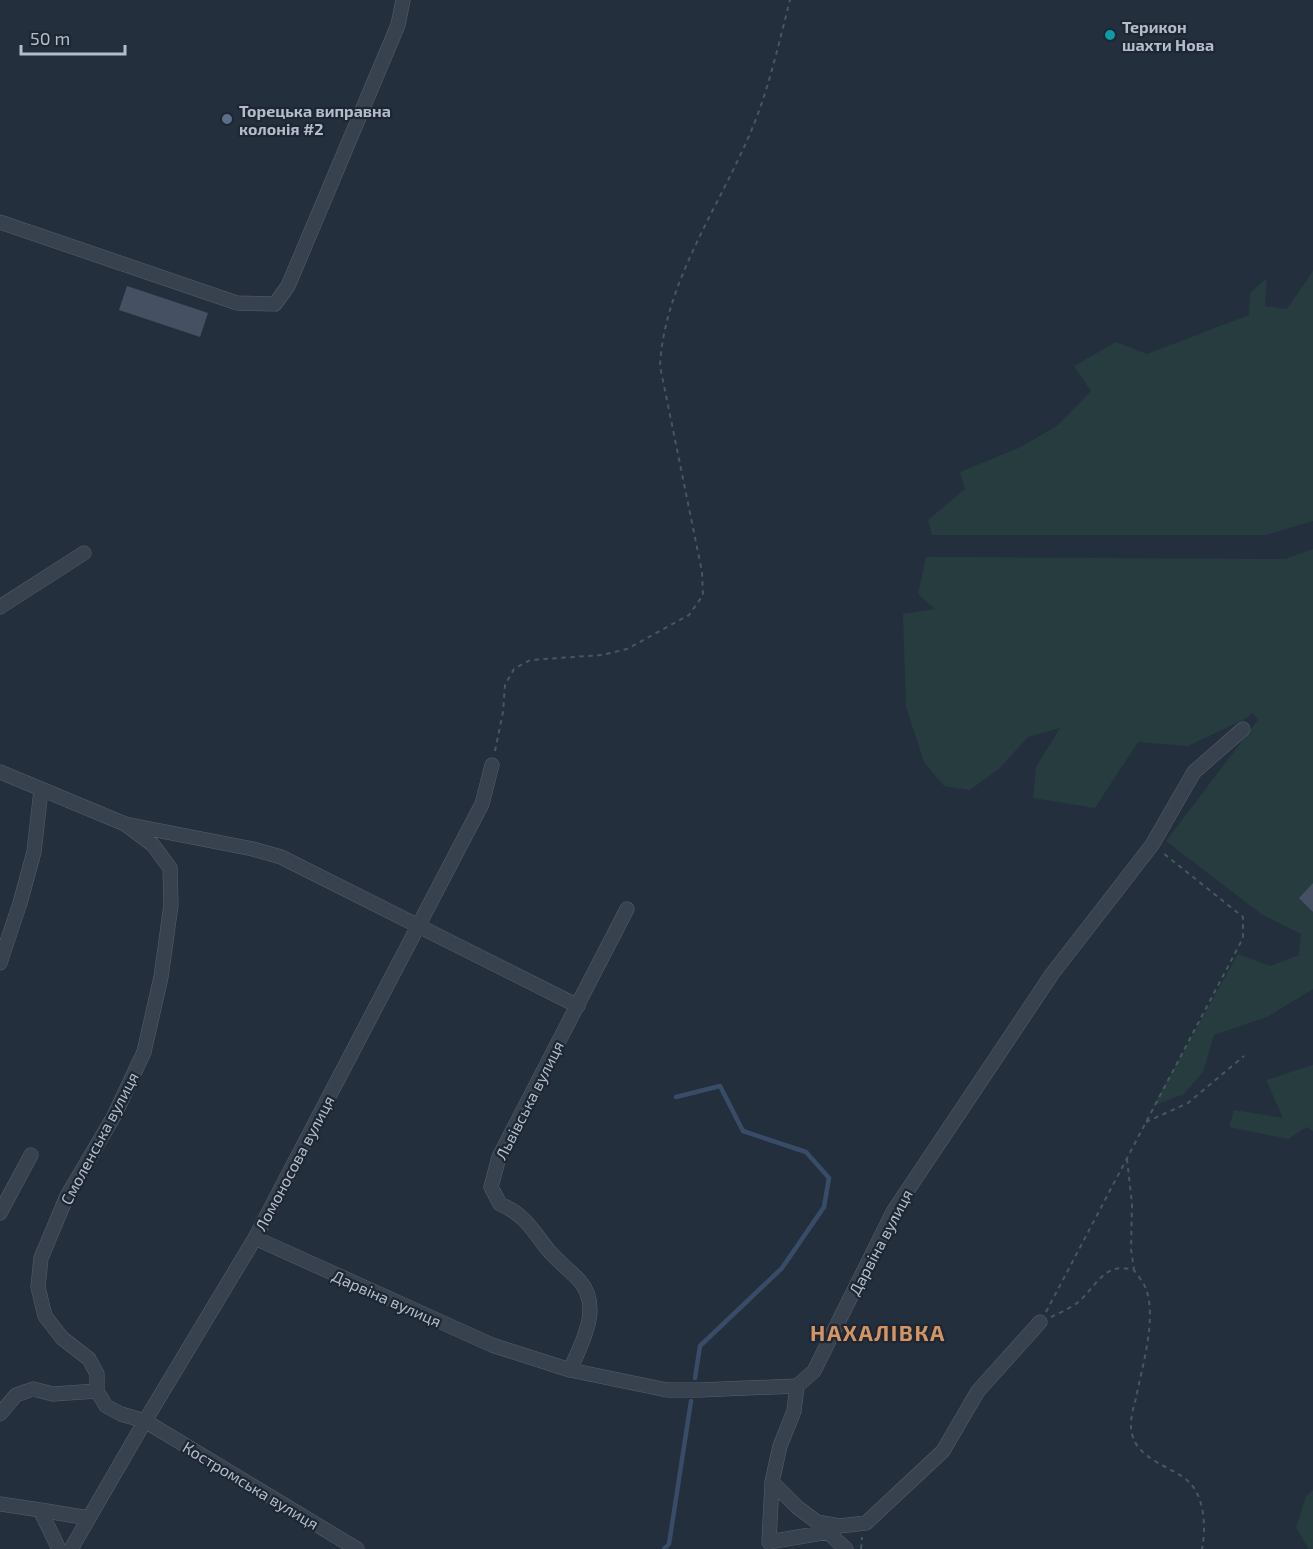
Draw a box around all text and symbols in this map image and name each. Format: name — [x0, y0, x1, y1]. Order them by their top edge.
place label: Терикон шахти Нова — [1122, 17, 1214, 54]
scale bar — [21, 18, 124, 56]
text: 50 m — [30, 27, 70, 49]
marker: Терикон шахти Нова — [1103, 28, 1117, 42]
place label: Торецька виправна колонія #2 — [239, 101, 391, 138]
marker: Торецька виправна колонія #2 — [220, 112, 234, 126]
street label: Львівська вулиця — [491, 1037, 568, 1163]
street label: Смоленська вулиця — [56, 1068, 143, 1208]
street label: Ломоносова вулиця — [250, 1092, 339, 1234]
street label: Дарвіна вулиця — [844, 1186, 917, 1299]
street label: Дарвіна вулиця — [329, 1265, 444, 1331]
district label: НАХАЛІВКА — [810, 1319, 946, 1345]
street label: Костромська вулиця — [179, 1437, 322, 1534]

